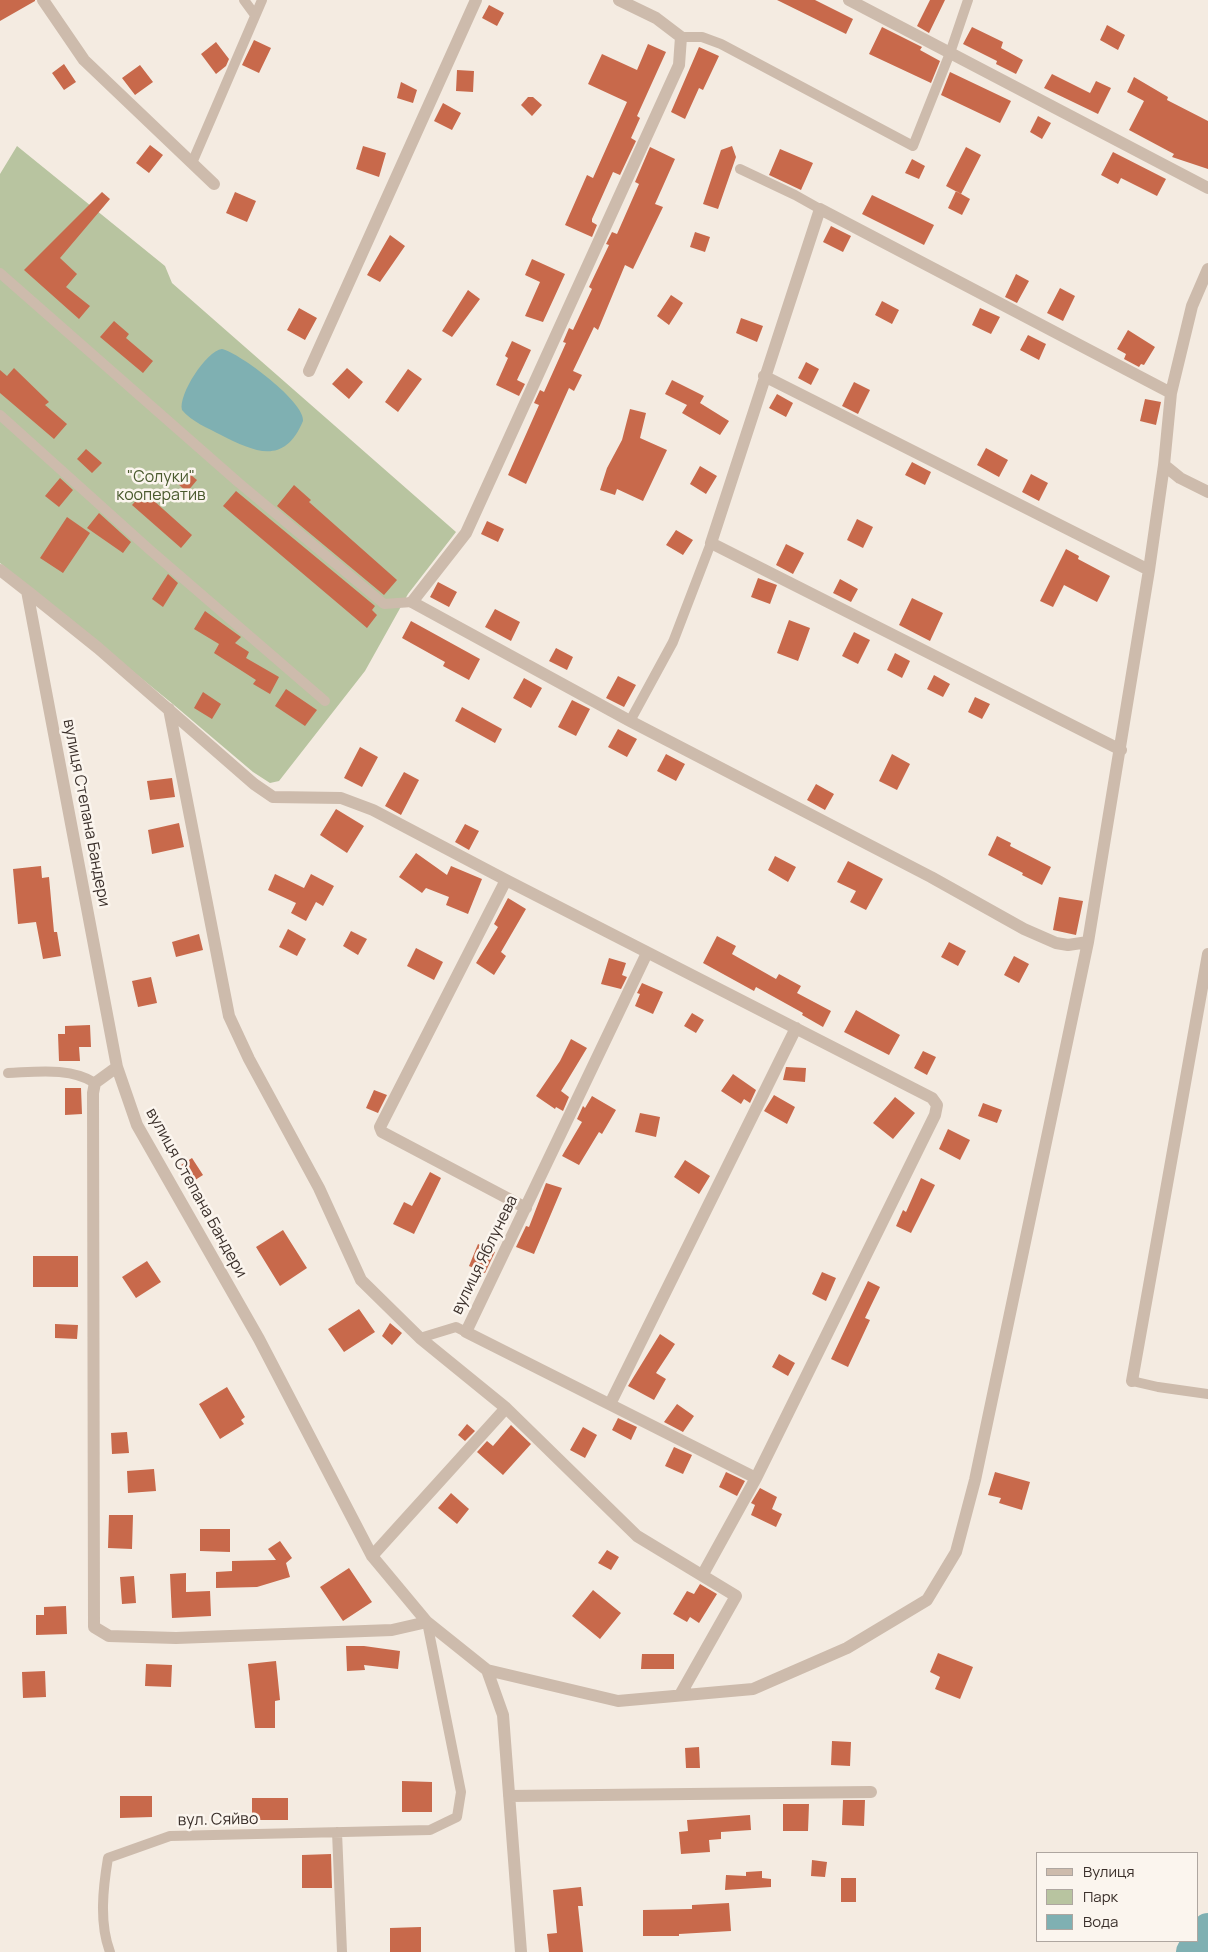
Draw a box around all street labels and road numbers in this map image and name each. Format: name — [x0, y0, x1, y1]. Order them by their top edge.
street label: вулиця Степана Бандери — [58, 717, 114, 909]
street label: вулиця Степана Бандери — [141, 1105, 251, 1281]
street label: вулиця Яблунева — [448, 1192, 522, 1318]
street label: вул. Сяйво — [178, 1810, 258, 1830]

